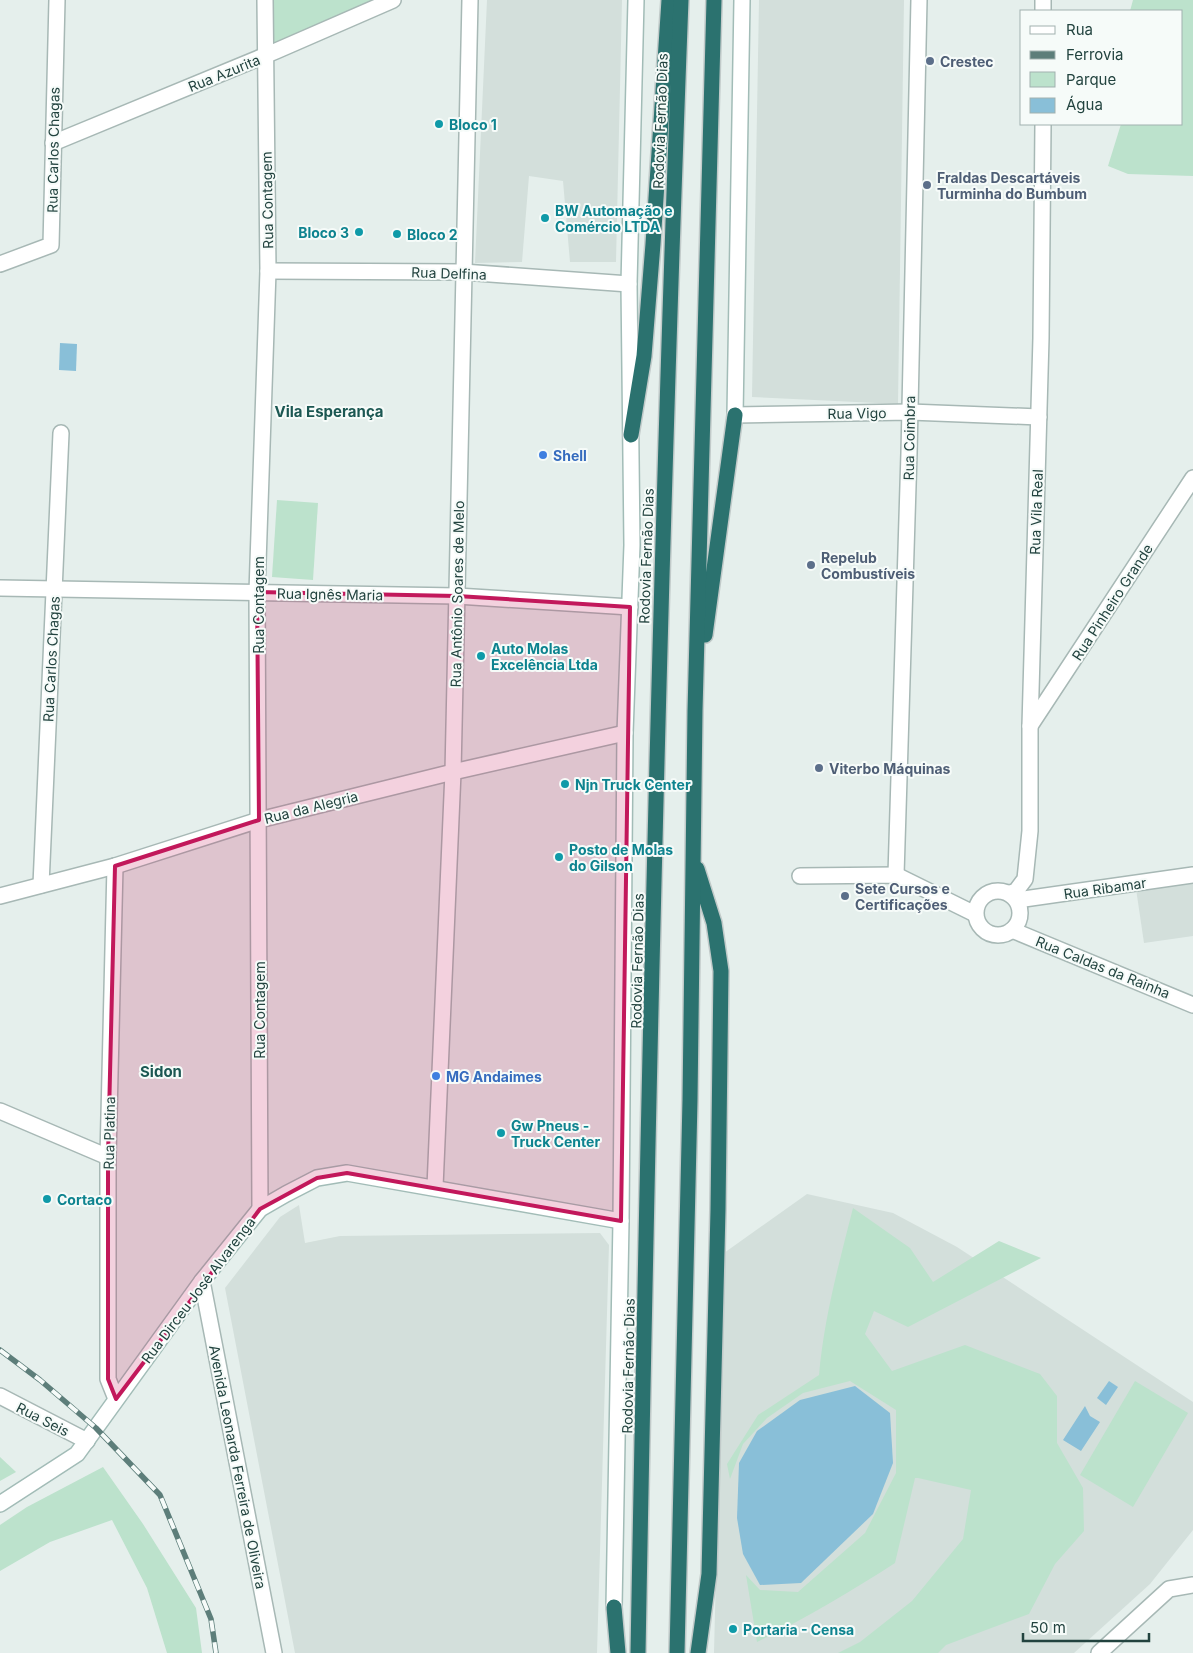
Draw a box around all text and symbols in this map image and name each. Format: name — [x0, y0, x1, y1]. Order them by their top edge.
legend — [1020, 10, 1183, 125]
text: Rua — [1066, 20, 1093, 39]
text: Ferrovia — [1066, 45, 1123, 64]
street label: Rua Azurita — [186, 51, 262, 95]
street label: Rodovia Fernão Dias — [649, 53, 671, 189]
place label: Crestec — [940, 53, 993, 70]
marker: Crestec — [924, 55, 936, 67]
text: Parque — [1066, 70, 1116, 89]
street label: Rua Carlos Chagas — [43, 87, 63, 213]
text: Água — [1066, 95, 1103, 114]
place label: Bloco 1 — [449, 116, 497, 133]
marker: Bloco 1 — [433, 118, 445, 130]
street label: Rua Contagem — [258, 151, 276, 249]
place label: Fraldas Descartáveis Turminha do Bumbum — [937, 169, 1087, 202]
marker: Fraldas Descartáveis Turminha do Bumbum — [921, 179, 933, 191]
place label: BW Automação e Comércio LTDA — [555, 202, 673, 235]
marker: BW Automação e Comércio LTDA — [539, 212, 551, 224]
place label: Bloco 3 — [298, 224, 349, 241]
marker: Bloco 3 — [353, 226, 365, 238]
place label: Bloco 2 — [407, 226, 458, 243]
marker: Bloco 2 — [391, 228, 403, 240]
street label: Rua Delfina — [411, 263, 487, 283]
street label: Rua Coimbra — [900, 395, 918, 481]
district label: Vila Esperança — [274, 402, 384, 421]
street label: Rua Vigo — [827, 404, 887, 422]
place label: Shell — [553, 447, 587, 464]
marker: Shell — [537, 449, 549, 461]
street label: Rua Vila Real — [1026, 469, 1046, 555]
street label: Rodovia Fernão Dias — [635, 488, 657, 624]
street label: Rua Antônio Soares de Melo — [447, 500, 467, 688]
street label: Rua Pinheiro Grande — [1068, 541, 1156, 663]
place label: Repelub Combustíveis — [821, 549, 915, 582]
street label: Rua Contagem — [250, 556, 267, 654]
marker: Repelub Combustíveis — [805, 559, 817, 571]
street label: Rua Ignês Maria — [277, 585, 383, 603]
street label: Rua Carlos Chagas — [39, 596, 63, 722]
place label: Auto Molas Excelência Ltda — [491, 640, 598, 673]
marker: Auto Molas Excelência Ltda — [475, 650, 487, 662]
place label: Viterbo Máquinas — [829, 760, 951, 777]
marker: Viterbo Máquinas — [813, 762, 825, 774]
place label: Njn Truck Center — [575, 776, 691, 793]
marker: Njn Truck Center — [559, 778, 571, 790]
street label: Rua da Alegria — [262, 787, 360, 827]
place label: Posto de Molas do Gilson — [569, 841, 673, 874]
marker: Posto de Molas do Gilson — [553, 851, 565, 863]
street label: Rua Ribamar — [1062, 874, 1148, 902]
place label: Sete Cursos e Certificações — [855, 880, 950, 913]
marker: Sete Cursos e Certificações — [839, 890, 851, 902]
street label: Rodovia Fernão Dias — [627, 893, 647, 1029]
street label: Rua Caldas da Rainha — [1033, 932, 1173, 1002]
street label: Rua Contagem — [251, 961, 268, 1059]
district label: Sidon — [140, 1062, 182, 1081]
place label: MG Andaimes — [446, 1068, 542, 1085]
marker: MG Andaimes — [430, 1070, 442, 1082]
street label: Rua Platina — [100, 1096, 118, 1170]
place label: Gw Pneus - Truck Center — [511, 1117, 600, 1150]
marker: Gw Pneus - Truck Center — [495, 1127, 507, 1139]
place label: Cortaco — [57, 1191, 112, 1208]
marker: Cortaco — [41, 1193, 53, 1205]
street label: Rua Dirceu José Alvarenga — [137, 1214, 259, 1366]
street label: Rodovia Fernão Dias — [618, 1298, 638, 1434]
street label: Avenida Leonarda Ferreira de Oliveira — [206, 1344, 270, 1590]
street label: Rua Seis — [14, 1398, 72, 1440]
scale bar — [1023, 1610, 1149, 1642]
text: 50 m — [1030, 1618, 1066, 1637]
place label: Portaria - Censa — [743, 1621, 854, 1638]
marker: Portaria - Censa — [727, 1623, 739, 1635]

